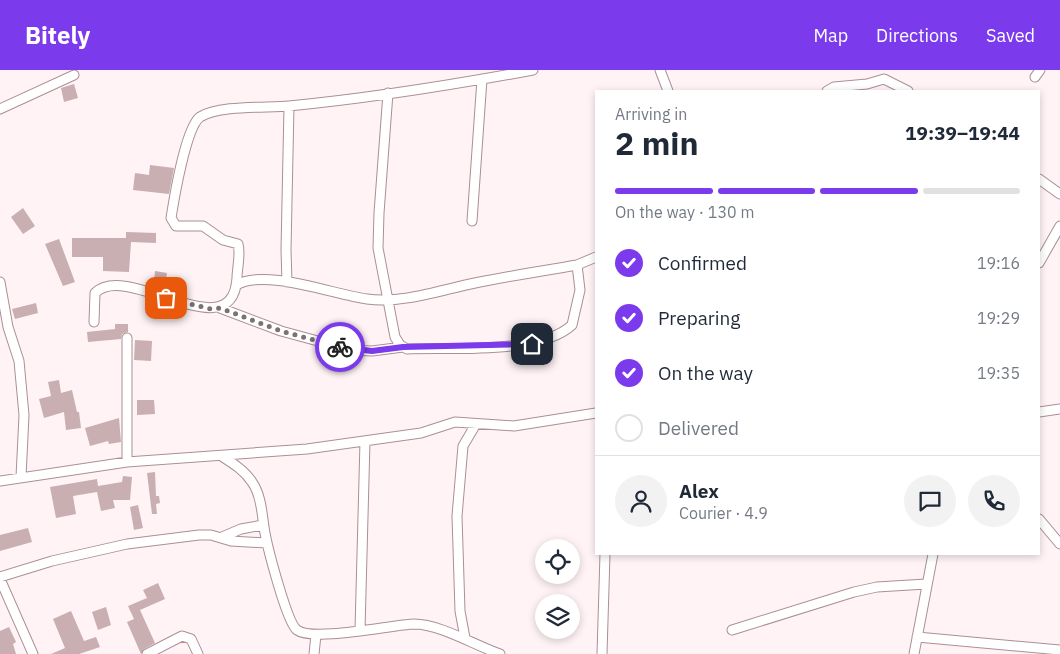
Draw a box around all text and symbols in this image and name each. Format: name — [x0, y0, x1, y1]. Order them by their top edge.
text: Bitely — [25, 19, 90, 51]
text: Map — [813, 24, 848, 47]
text: Directions — [876, 24, 958, 47]
text: Saved — [986, 24, 1035, 47]
text: Arriving in — [615, 104, 687, 124]
text: 19:39–19:44 — [905, 121, 1020, 145]
text: 2 min — [615, 122, 699, 164]
text: On the way · 130 m — [615, 202, 754, 222]
icon: check — [615, 249, 643, 277]
text: Confirmed — [658, 251, 747, 275]
text: 19:16 — [977, 253, 1020, 273]
pin — [145, 277, 187, 319]
icon: bag — [152, 284, 180, 312]
icon: check — [615, 304, 643, 332]
text: Preparing — [658, 306, 740, 330]
text: 19:29 — [977, 308, 1020, 328]
courier — [315, 322, 365, 372]
pin — [511, 323, 553, 365]
icon: home — [518, 330, 546, 358]
icon: bike — [326, 333, 354, 361]
icon: check — [615, 359, 643, 387]
text: On the way — [658, 361, 753, 385]
text: 19:35 — [977, 363, 1020, 383]
text: Delivered — [658, 416, 739, 440]
button: person — [615, 475, 667, 527]
button: chat — [904, 475, 956, 527]
button: phone — [968, 475, 1020, 527]
text: Alex — [679, 479, 719, 503]
text: Courier · 4.9 — [679, 503, 768, 523]
map controls — [535, 539, 580, 639]
button: locate — [535, 539, 580, 584]
button: layers — [535, 594, 580, 639]

